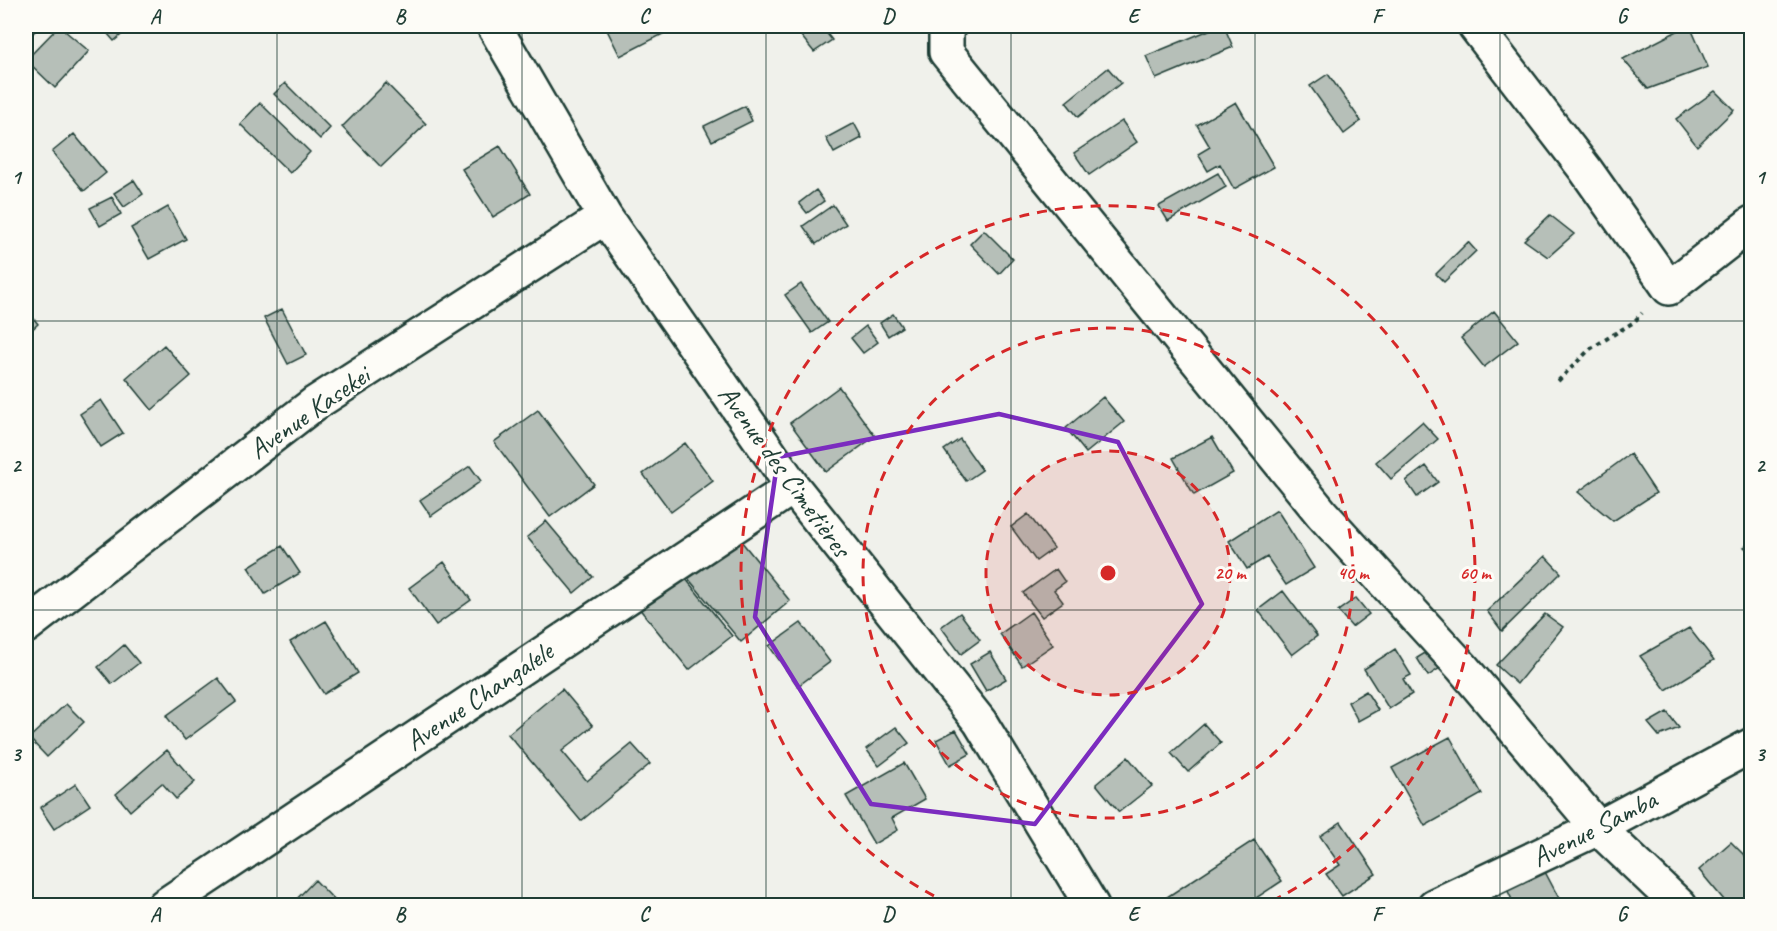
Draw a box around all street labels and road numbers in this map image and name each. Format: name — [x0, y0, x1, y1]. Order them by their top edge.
street label: Avenue Kasekei — [242, 356, 379, 466]
street label: Avenue des Cimetières — [711, 378, 861, 566]
street label: Avenue Changalele — [398, 633, 561, 758]
street label: Avenue Samba — [1526, 781, 1664, 874]

